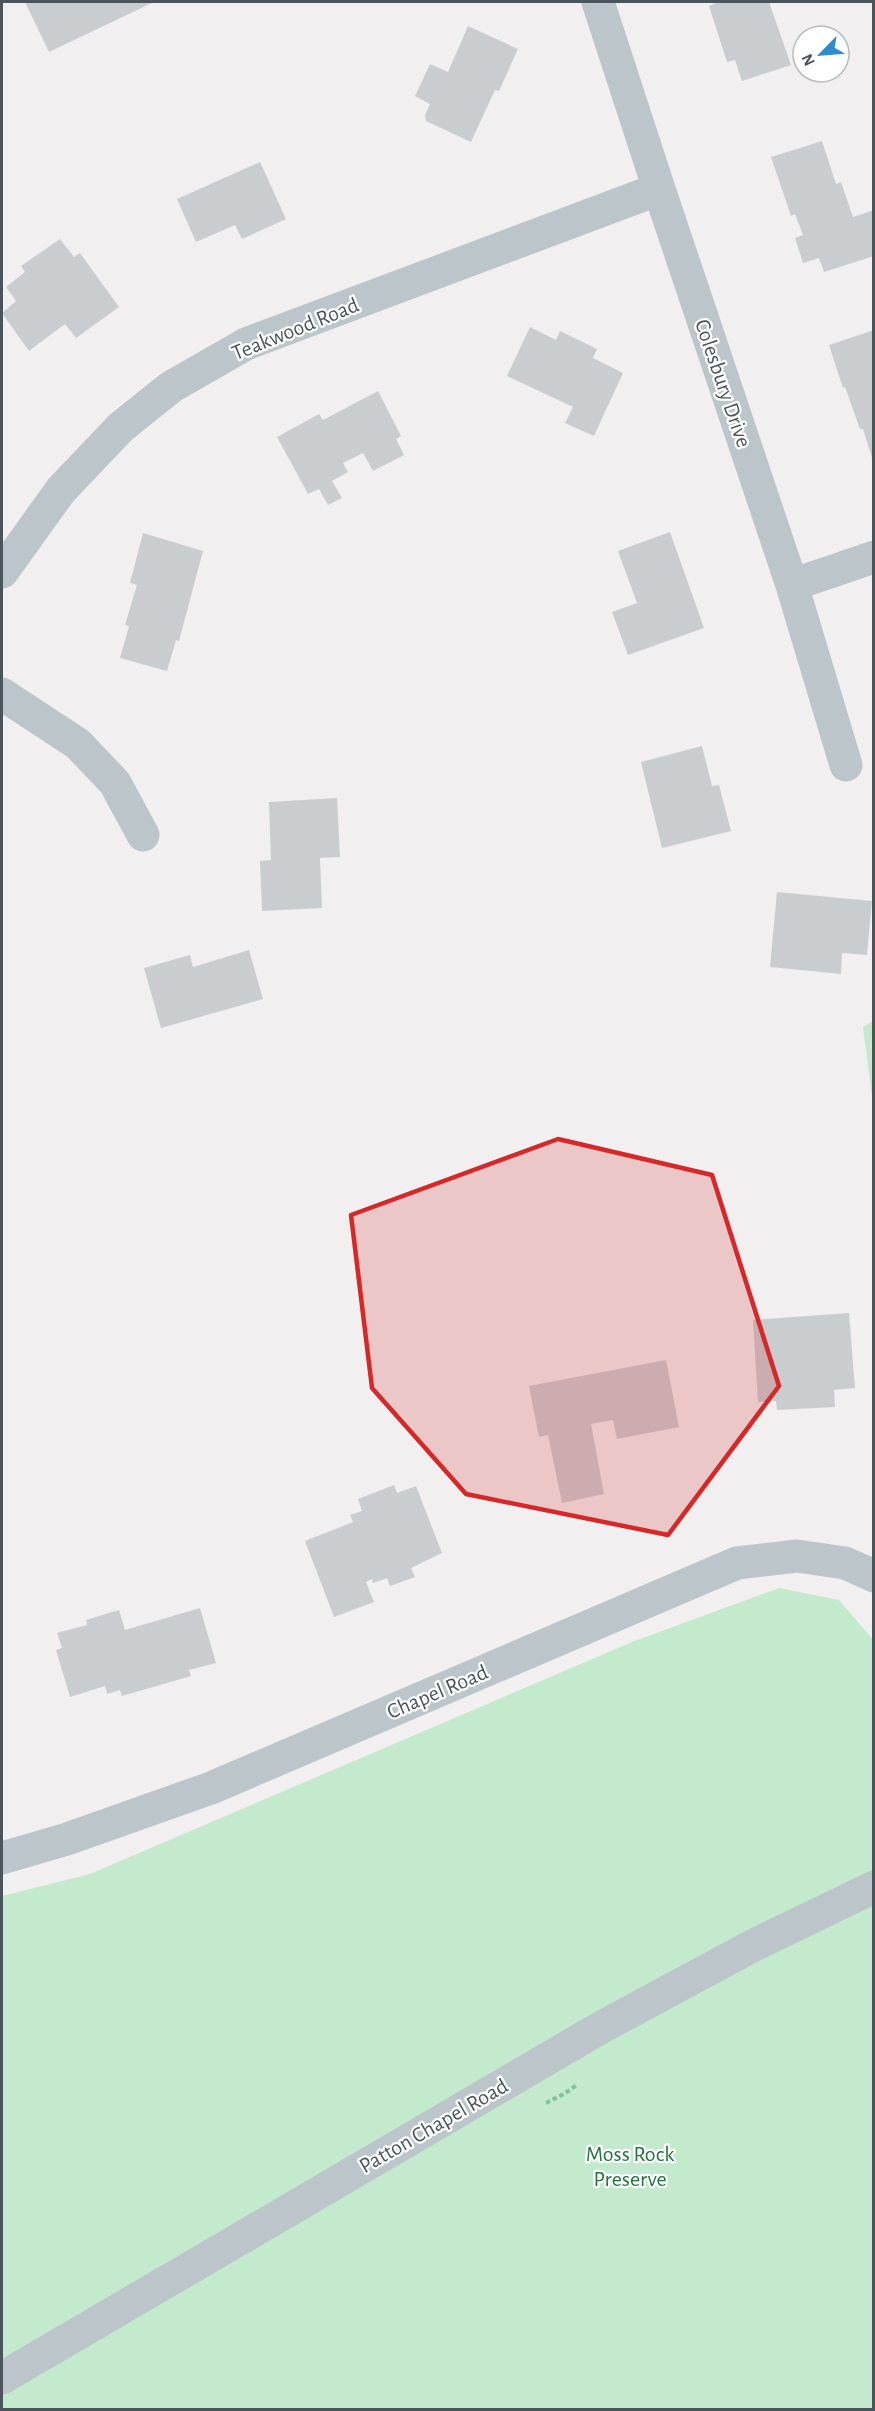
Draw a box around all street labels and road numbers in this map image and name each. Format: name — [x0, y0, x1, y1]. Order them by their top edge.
street label: Teakwood Road — [229, 294, 362, 364]
street label: Colesbury Drive — [691, 316, 755, 450]
street label: Chapel Road — [384, 1661, 491, 1723]
street label: Patton Chapel Road — [355, 2074, 512, 2177]

